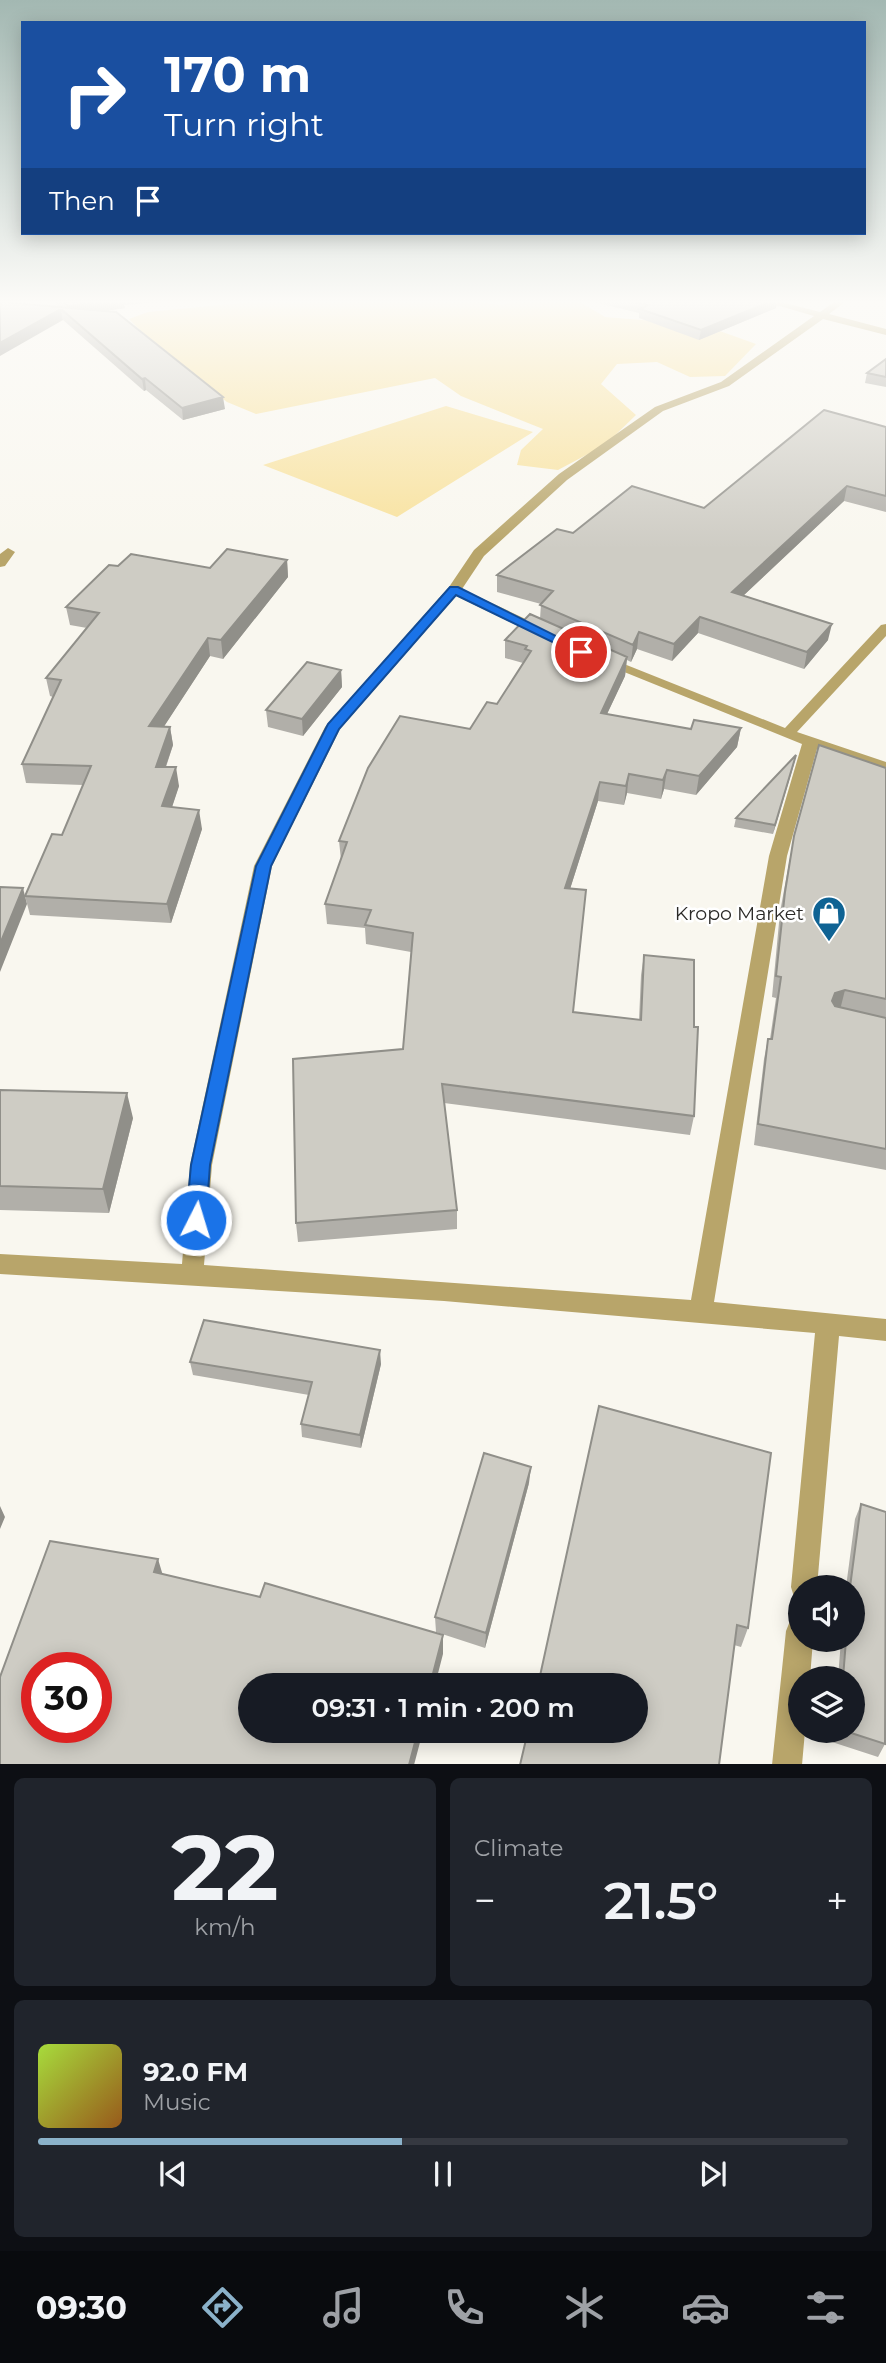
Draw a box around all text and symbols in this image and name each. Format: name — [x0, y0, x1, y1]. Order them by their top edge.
text: 170 m — [164, 45, 311, 104]
icon: right — [49, 49, 140, 140]
text: Turn right — [164, 105, 324, 144]
icon: arrive — [129, 182, 167, 220]
text: Then — [49, 185, 115, 217]
pin — [551, 622, 611, 682]
icon: arrive — [562, 633, 600, 671]
shop icon: Kropo Market — [810, 894, 848, 943]
place label: Kropo Market — [675, 902, 804, 925]
position arrow — [159, 1183, 233, 1257]
map controls — [788, 1575, 865, 1743]
button: sound — [788, 1575, 865, 1652]
speed limit sign: 30 — [21, 1652, 112, 1743]
button: layers — [788, 1666, 865, 1743]
text: 09:31 · 1 min · 200 m — [311, 1692, 575, 1724]
text: 22 — [171, 1812, 279, 1923]
text: Climate — [474, 1834, 563, 1862]
text: 21.5° — [604, 1869, 718, 1932]
text: − — [474, 1877, 496, 1924]
text: + — [826, 1877, 848, 1924]
text: km/h — [194, 1913, 256, 1941]
text: 92.0 FM — [143, 2056, 248, 2088]
text: Music — [143, 2088, 211, 2116]
icon: previous — [154, 2155, 192, 2193]
icon: pause — [424, 2155, 462, 2193]
icon: next — [694, 2155, 732, 2193]
icon: directions — [198, 2283, 247, 2332]
icon: music — [319, 2283, 368, 2332]
icon: phone — [440, 2283, 489, 2332]
icon: climate — [560, 2283, 609, 2332]
icon: car — [681, 2283, 730, 2332]
icon: filters — [801, 2283, 850, 2332]
text: 09:30 — [36, 2288, 127, 2327]

